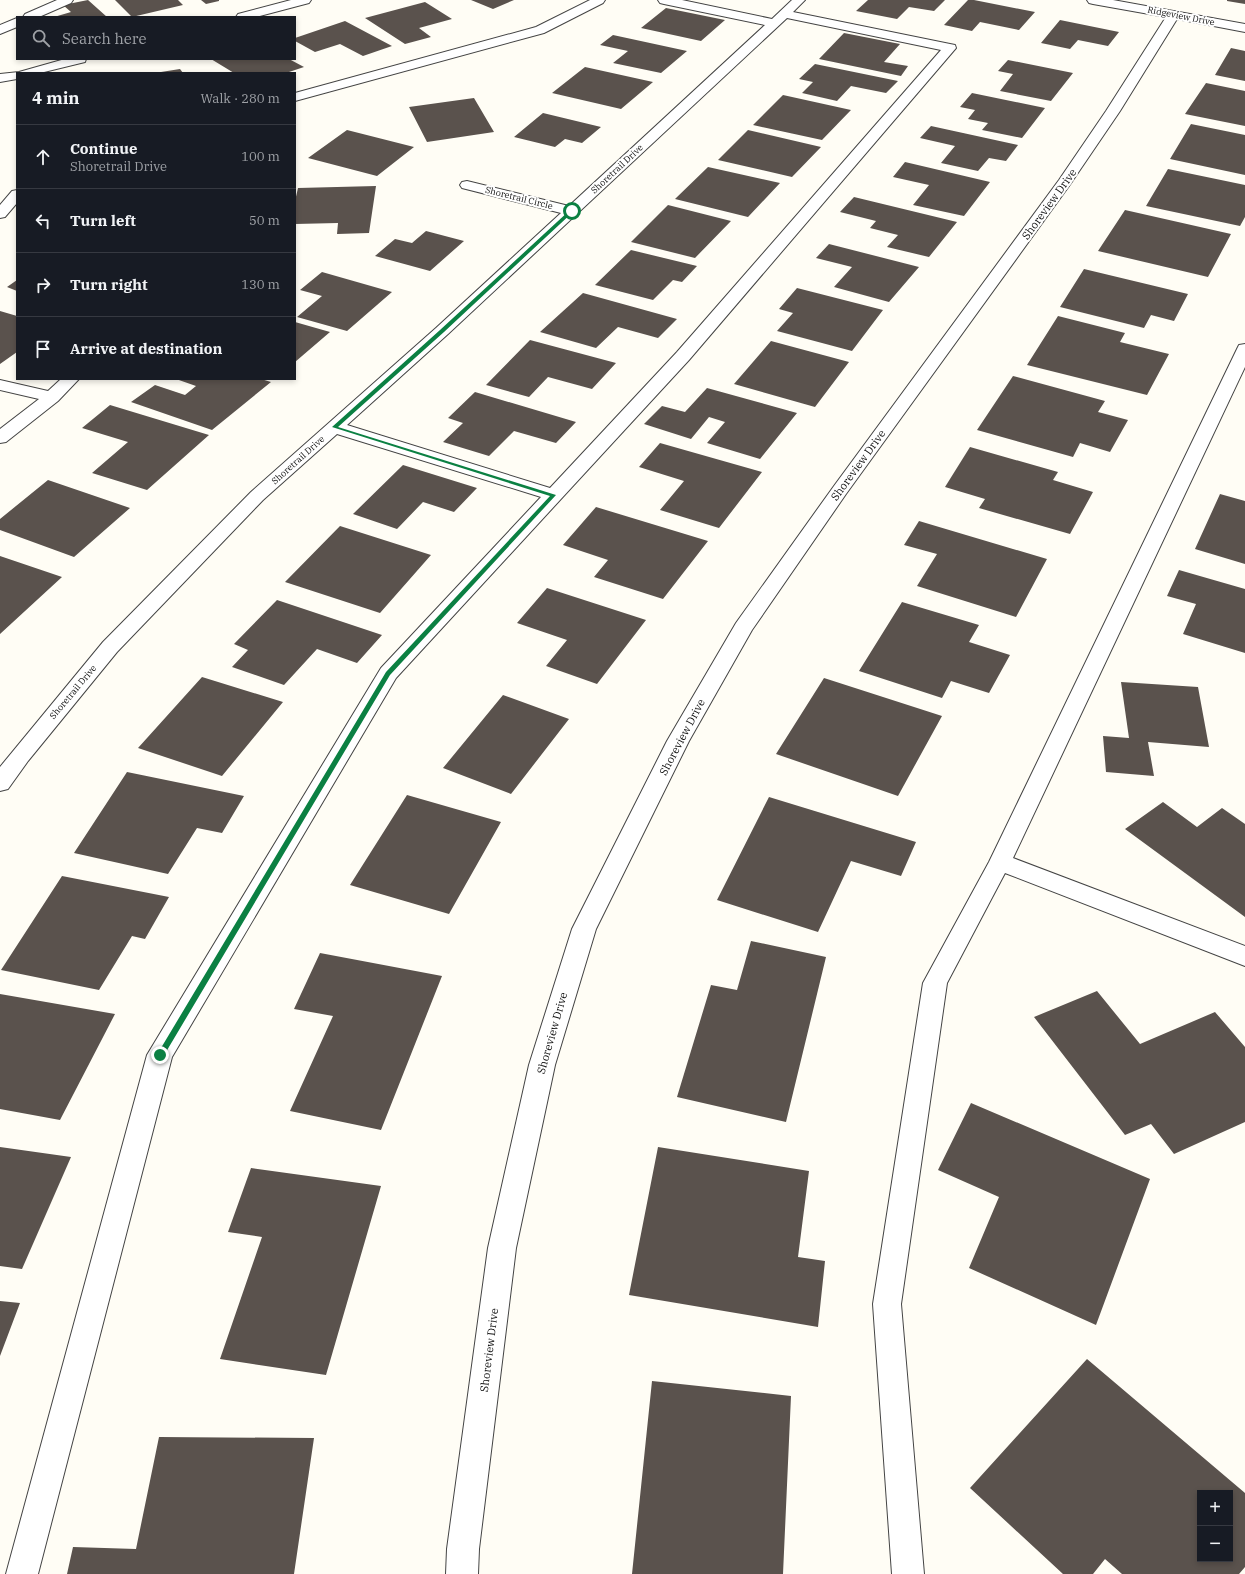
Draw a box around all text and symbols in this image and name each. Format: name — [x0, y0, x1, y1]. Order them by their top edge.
street label: Ridgeview Drive — [1147, 4, 1216, 27]
search box — [16, 16, 296, 60]
icon: search — [30, 27, 52, 49]
text: Search here — [62, 29, 147, 48]
text: 4 min — [32, 87, 80, 109]
text: Walk · 280 m — [201, 90, 280, 107]
text: Continue — [70, 139, 137, 158]
street label: Shoretrail Drive — [588, 142, 645, 196]
icon: ahead — [32, 146, 54, 168]
text: 100 m — [241, 148, 280, 165]
text: Shoretrail Drive — [70, 158, 167, 175]
street label: Shoreview Drive — [1019, 166, 1080, 242]
street label: Shoretrail Circle — [484, 184, 554, 211]
route start — [563, 202, 581, 220]
icon: left — [32, 210, 54, 232]
text: Turn left — [70, 211, 136, 230]
text: 50 m — [249, 212, 280, 229]
icon: right — [32, 274, 54, 296]
text: Turn right — [70, 275, 148, 294]
text: 130 m — [241, 276, 280, 293]
icon: arrive — [32, 338, 54, 360]
text: Arrive at destination — [70, 339, 222, 358]
street label: Shoreview Drive — [828, 427, 889, 503]
street label: Shoretrail Drive — [269, 433, 326, 486]
street label: Shoretrail Drive — [47, 662, 99, 721]
street label: Shoreview Drive — [656, 696, 708, 778]
street label: Shoreview Drive — [534, 990, 570, 1075]
route end — [151, 1046, 169, 1064]
street label: Shoreview Drive — [477, 1307, 501, 1393]
map controls — [1197, 1490, 1233, 1562]
button: + — [1197, 1490, 1233, 1526]
button: − — [1197, 1526, 1233, 1562]

